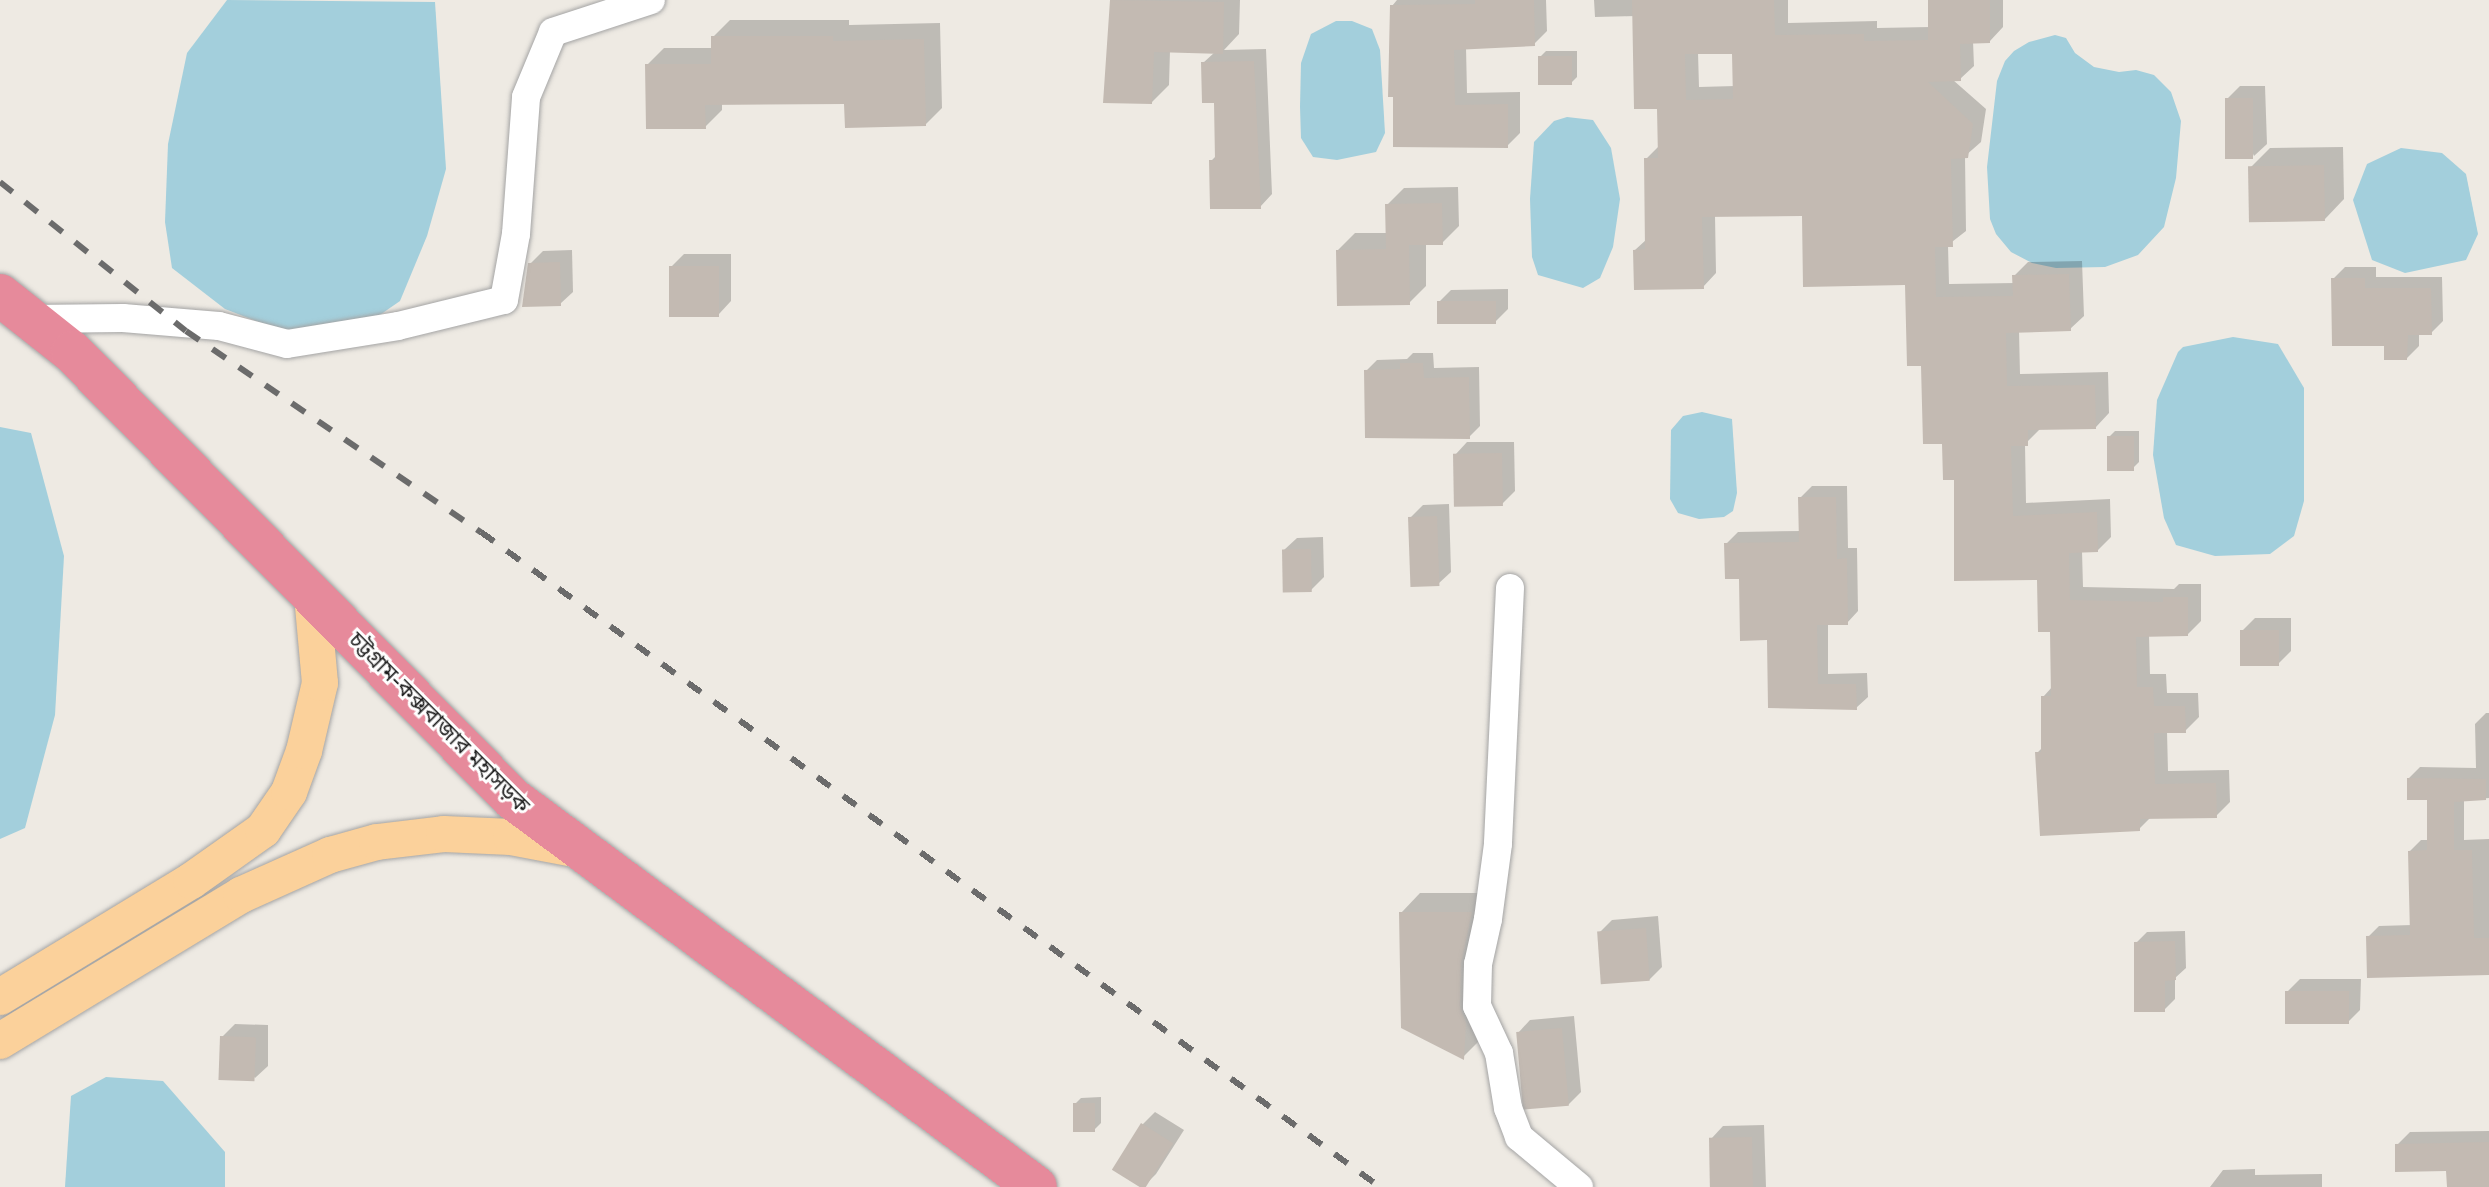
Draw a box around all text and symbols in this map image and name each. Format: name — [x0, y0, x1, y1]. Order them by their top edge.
street label: চট্টগ্রাম-কক্সবাজার মহাসড়ক — [344, 626, 536, 818]

